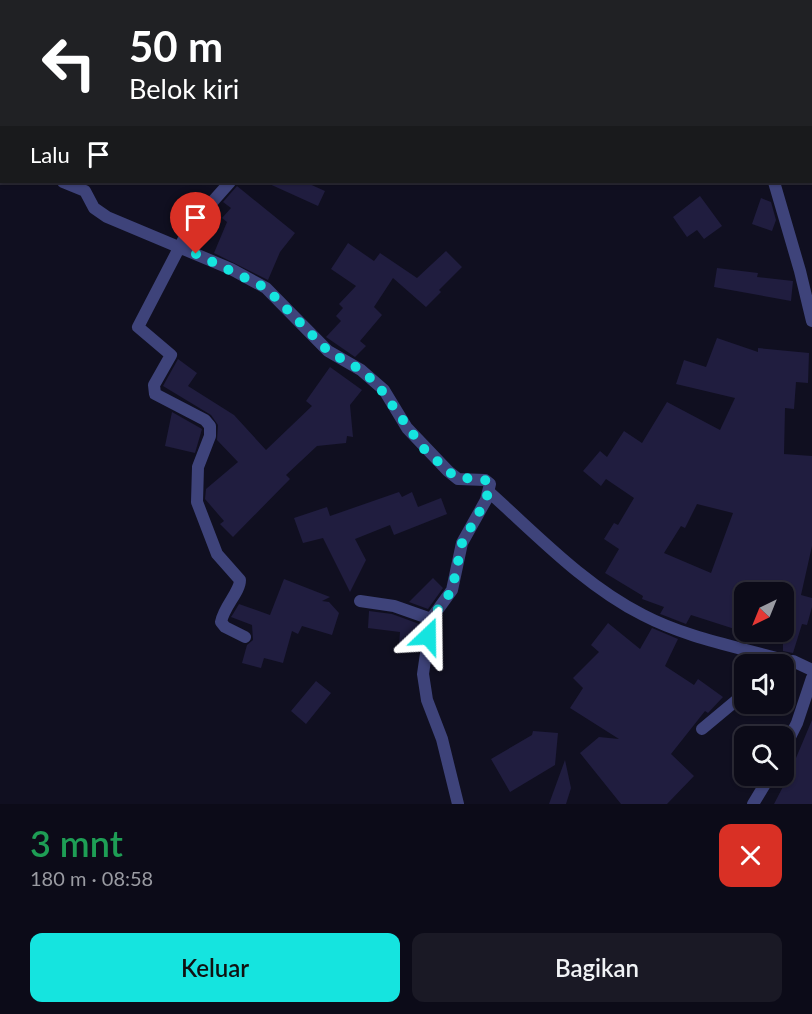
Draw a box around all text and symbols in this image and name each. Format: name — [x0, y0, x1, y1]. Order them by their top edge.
text: 50 m — [129, 21, 223, 71]
icon: left — [30, 24, 108, 102]
text: Belok kiri — [129, 72, 239, 105]
icon: arrive — [82, 138, 115, 171]
text: Lalu — [30, 141, 70, 168]
pin — [170, 192, 221, 254]
icon: arrive — [179, 201, 212, 234]
north arrow — [734, 582, 794, 642]
map controls — [734, 582, 794, 786]
position arrow — [396, 604, 460, 668]
button: sound — [734, 654, 794, 714]
button: search — [734, 726, 794, 786]
text: 3 mnt — [30, 821, 123, 865]
button: close — [719, 824, 782, 887]
text: 180 m · 08:58 — [30, 866, 153, 890]
button: Keluar — [30, 933, 400, 1002]
button: Bagikan — [412, 933, 782, 1002]

